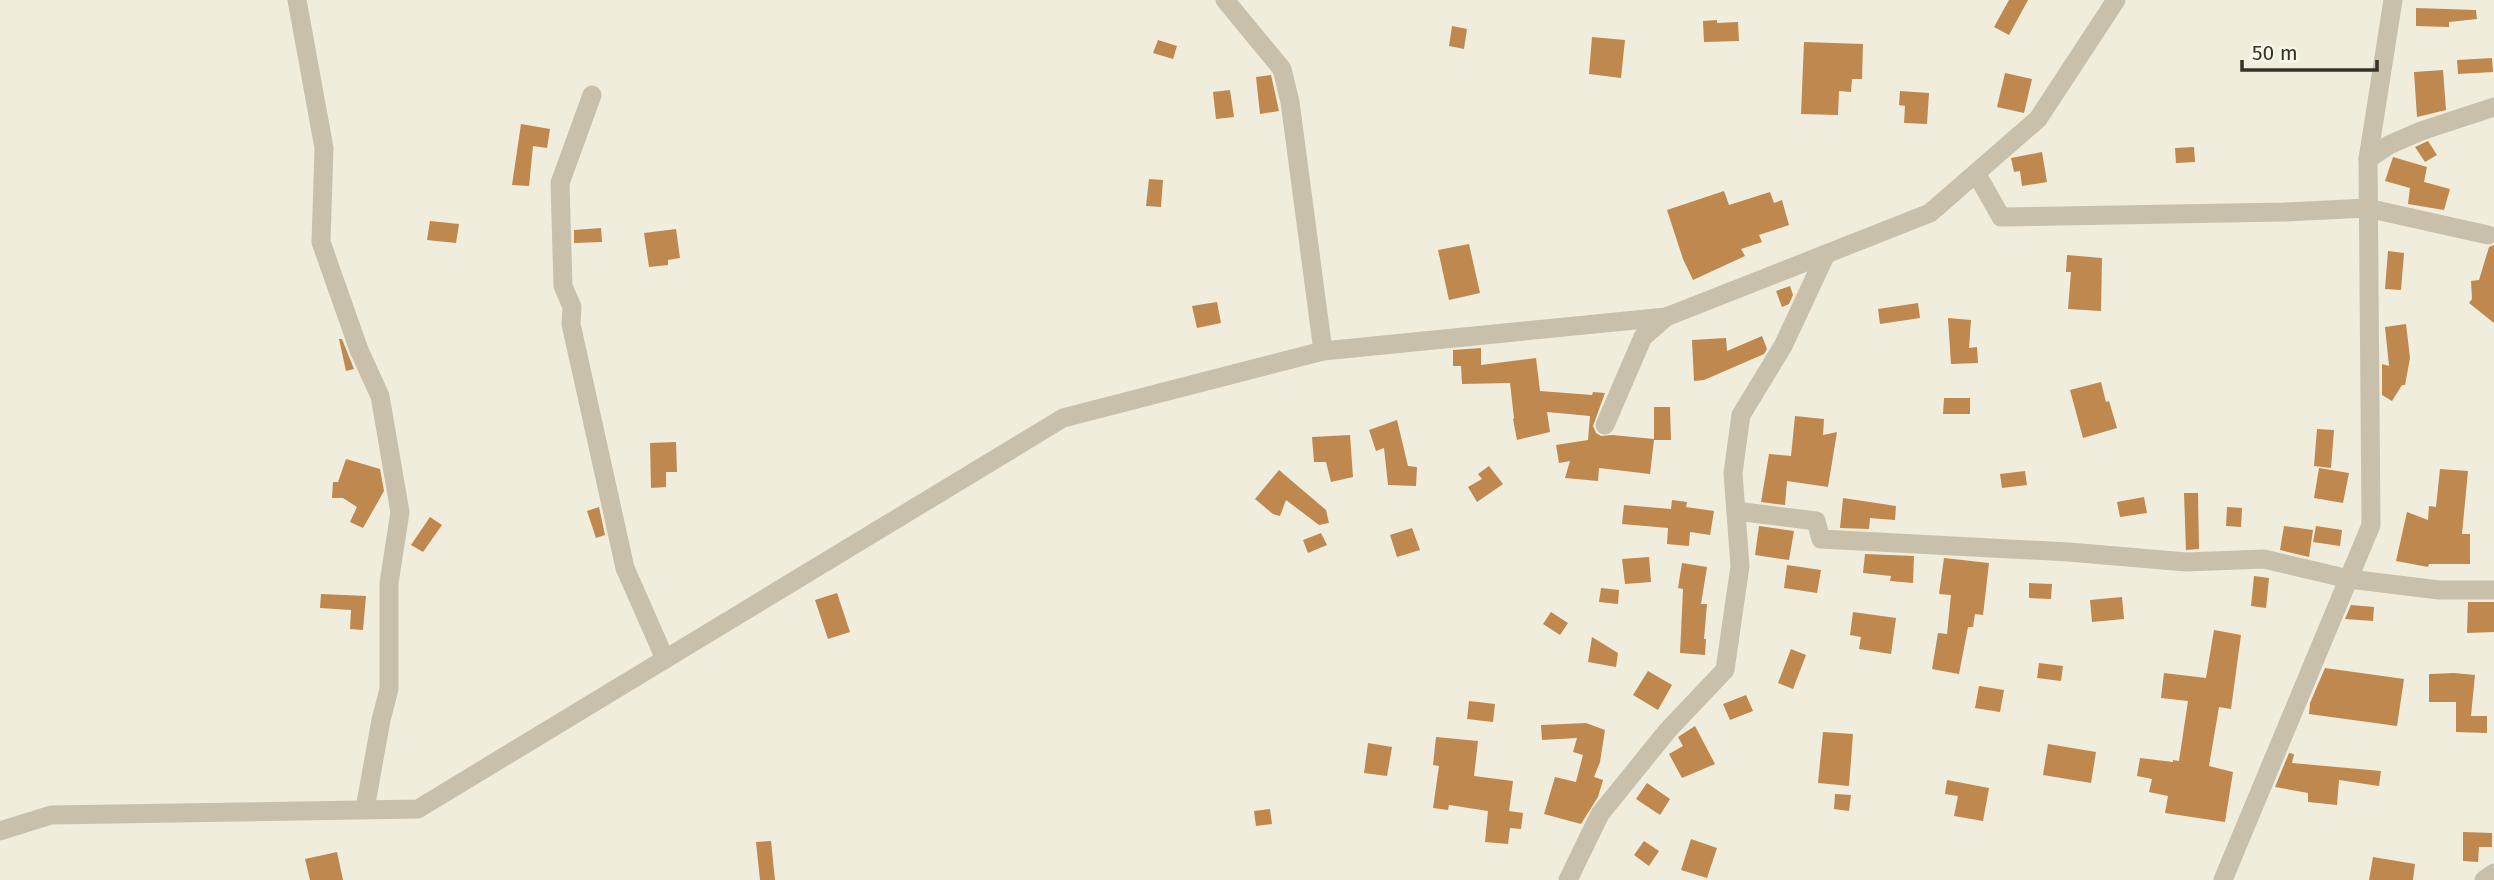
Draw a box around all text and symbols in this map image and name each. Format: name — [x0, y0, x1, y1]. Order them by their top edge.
scale bar — [2242, 28, 2377, 72]
text: 50 m — [2252, 40, 2298, 66]

